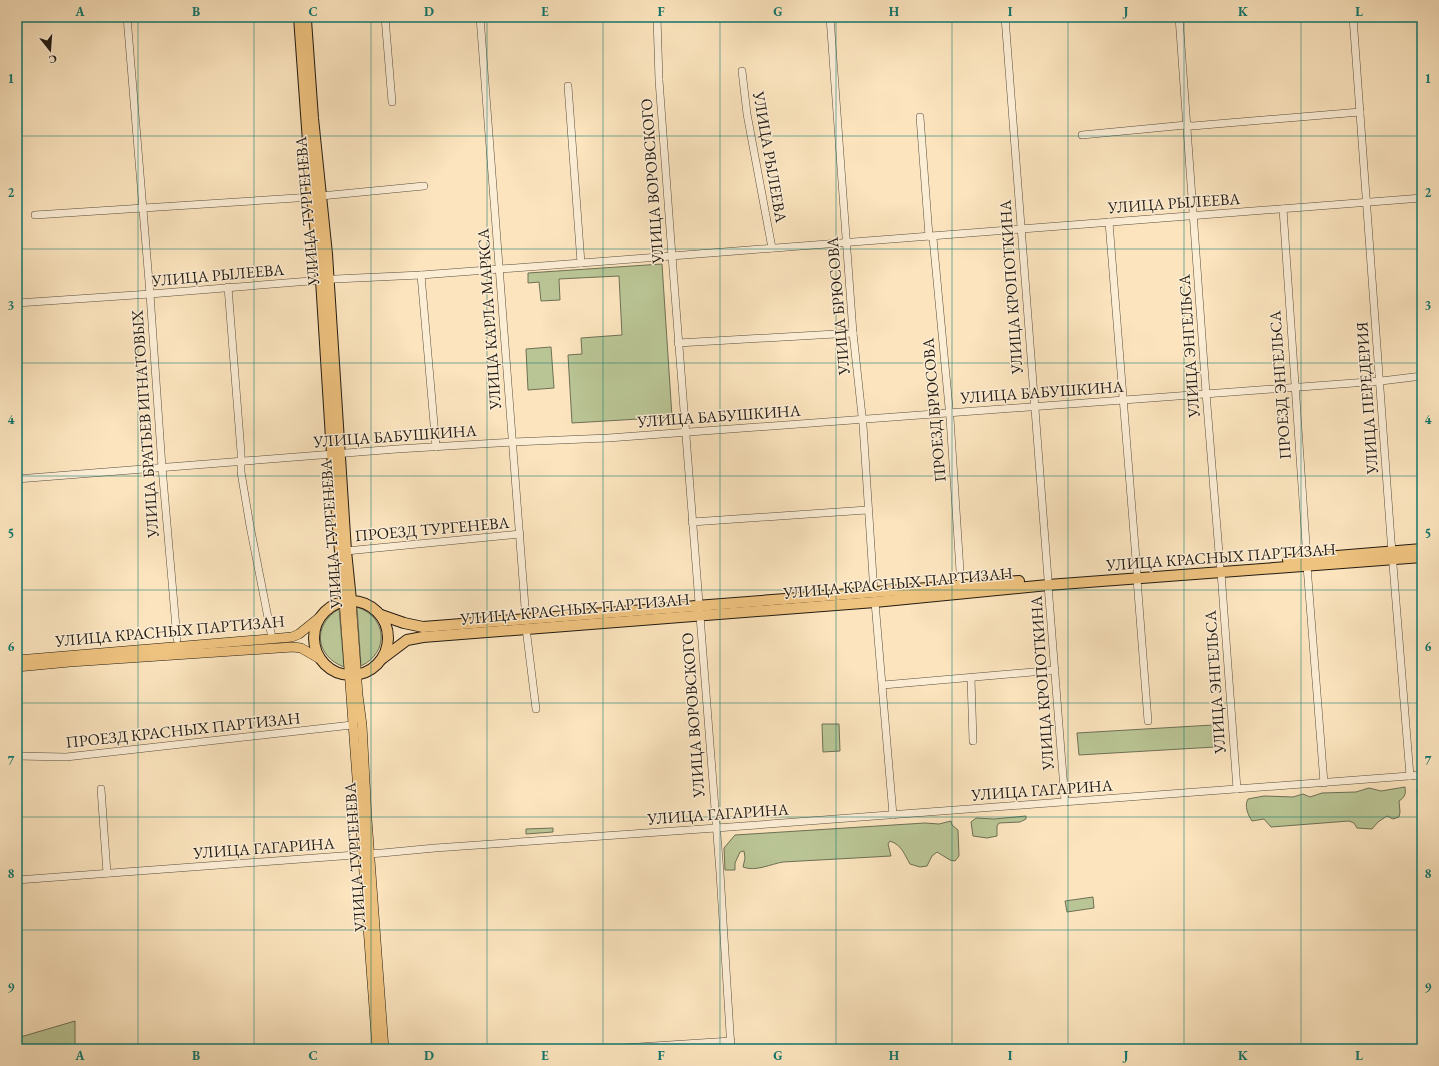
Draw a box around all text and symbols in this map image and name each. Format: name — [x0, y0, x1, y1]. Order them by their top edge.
text: A — [74, 3, 85, 20]
text: B — [192, 3, 200, 20]
text: C — [308, 3, 318, 20]
text: D — [424, 3, 434, 20]
text: E — [541, 3, 549, 20]
text: F — [657, 3, 665, 20]
text: G — [773, 3, 783, 20]
text: H — [889, 3, 900, 20]
text: I — [1008, 3, 1013, 20]
text: J — [1122, 3, 1129, 20]
text: K — [1238, 3, 1249, 20]
text: L — [1355, 3, 1363, 20]
north arrow — [30, 30, 70, 70]
text: С — [47, 52, 59, 67]
text: 1 — [8, 70, 15, 87]
text: 1 — [1425, 70, 1432, 87]
street label: УЛИЦА РЫЛЕЕВА — [748, 89, 792, 225]
street label: УЛИЦА ВОРОВСКОГО — [636, 98, 668, 265]
street label: УЛИЦА ТУРГЕНЕВА — [290, 135, 324, 287]
text: 2 — [8, 184, 15, 201]
text: 2 — [1425, 184, 1432, 201]
street label: УЛИЦА РЫЛЕЕВА — [1106, 188, 1242, 218]
street label: УЛИЦА КРОПОТКИНА — [994, 198, 1028, 376]
street label: УЛИЦА КАРЛА МАРКСА — [472, 227, 506, 411]
street label: УЛИЦА БРЮСОВА — [821, 235, 855, 377]
street label: УЛИЦА РЫЛЕЕВА — [150, 259, 286, 291]
street label: УЛИЦА ЭНГЕЛЬСА — [1173, 273, 1205, 419]
text: 3 — [8, 297, 15, 314]
text: 3 — [1425, 297, 1432, 314]
street label: УЛИЦА БРАТЬЕВ ИГНАТОВЫХ — [127, 309, 164, 540]
street label: ПРОЕЗД ЭНГЕЛЬСА — [1264, 309, 1296, 460]
street label: УЛИЦА ПЕРЕДЕРИЯ — [1351, 321, 1383, 476]
street label: ПРОЕЗД БРЮСОВА — [917, 336, 951, 483]
street label: УЛИЦА БАБУШКИНА — [959, 376, 1125, 408]
street label: УЛИЦА БАБУШКИНА — [636, 400, 802, 432]
text: 4 — [8, 411, 15, 428]
text: 4 — [1425, 411, 1432, 428]
street label: УЛИЦА БАБУШКИНА — [312, 420, 478, 452]
street label: УЛИЦА ТУРГЕНЕВА — [315, 458, 347, 610]
street label: ПРОЕЗД ТУРГЕНЕВА — [354, 512, 511, 546]
text: 5 — [8, 525, 14, 542]
text: 5 — [1425, 525, 1431, 542]
street label: УЛИЦА КРАСНЫХ ПАРТИЗАН — [1104, 538, 1337, 576]
street label: УЛИЦА КРАСНЫХ ПАРТИЗАН — [781, 563, 1014, 604]
street label: УЛИЦА КРАСНЫХ ПАРТИЗАН — [458, 589, 691, 630]
street label: УЛИЦА КРОПОТКИНА — [1025, 594, 1059, 772]
street label: УЛИЦА ЭНГЕЛЬСА — [1199, 609, 1231, 755]
street label: УЛИЦА КРАСНЫХ ПАРТИЗАН — [53, 611, 286, 652]
street label: УЛИЦА ВОРОВСКОГО — [677, 632, 709, 799]
text: 6 — [8, 638, 15, 655]
text: 6 — [1425, 638, 1432, 655]
street label: ПРОЕЗД КРАСНЫХ ПАРТИЗАН — [65, 707, 301, 753]
text: 7 — [8, 752, 15, 769]
text: 7 — [1425, 752, 1432, 769]
street label: УЛИЦА ГАГАРИНА — [970, 775, 1114, 805]
street label: УЛИЦА ТУРГЕНЕВА — [339, 781, 371, 933]
street label: УЛИЦА ГАГАРИНА — [646, 799, 790, 829]
street label: УЛИЦА ГАГАРИНА — [192, 833, 336, 863]
text: 8 — [8, 865, 15, 882]
text: 8 — [1425, 865, 1432, 882]
text: 9 — [8, 979, 15, 996]
text: 9 — [1425, 979, 1432, 996]
text: A — [74, 1047, 85, 1064]
text: B — [192, 1047, 200, 1064]
text: C — [308, 1047, 318, 1064]
text: D — [424, 1047, 434, 1064]
text: E — [541, 1047, 549, 1064]
text: F — [657, 1047, 665, 1064]
text: G — [773, 1047, 783, 1064]
text: H — [889, 1047, 900, 1064]
text: I — [1008, 1047, 1013, 1064]
text: J — [1122, 1047, 1129, 1064]
text: K — [1238, 1047, 1249, 1064]
text: L — [1355, 1047, 1363, 1064]

